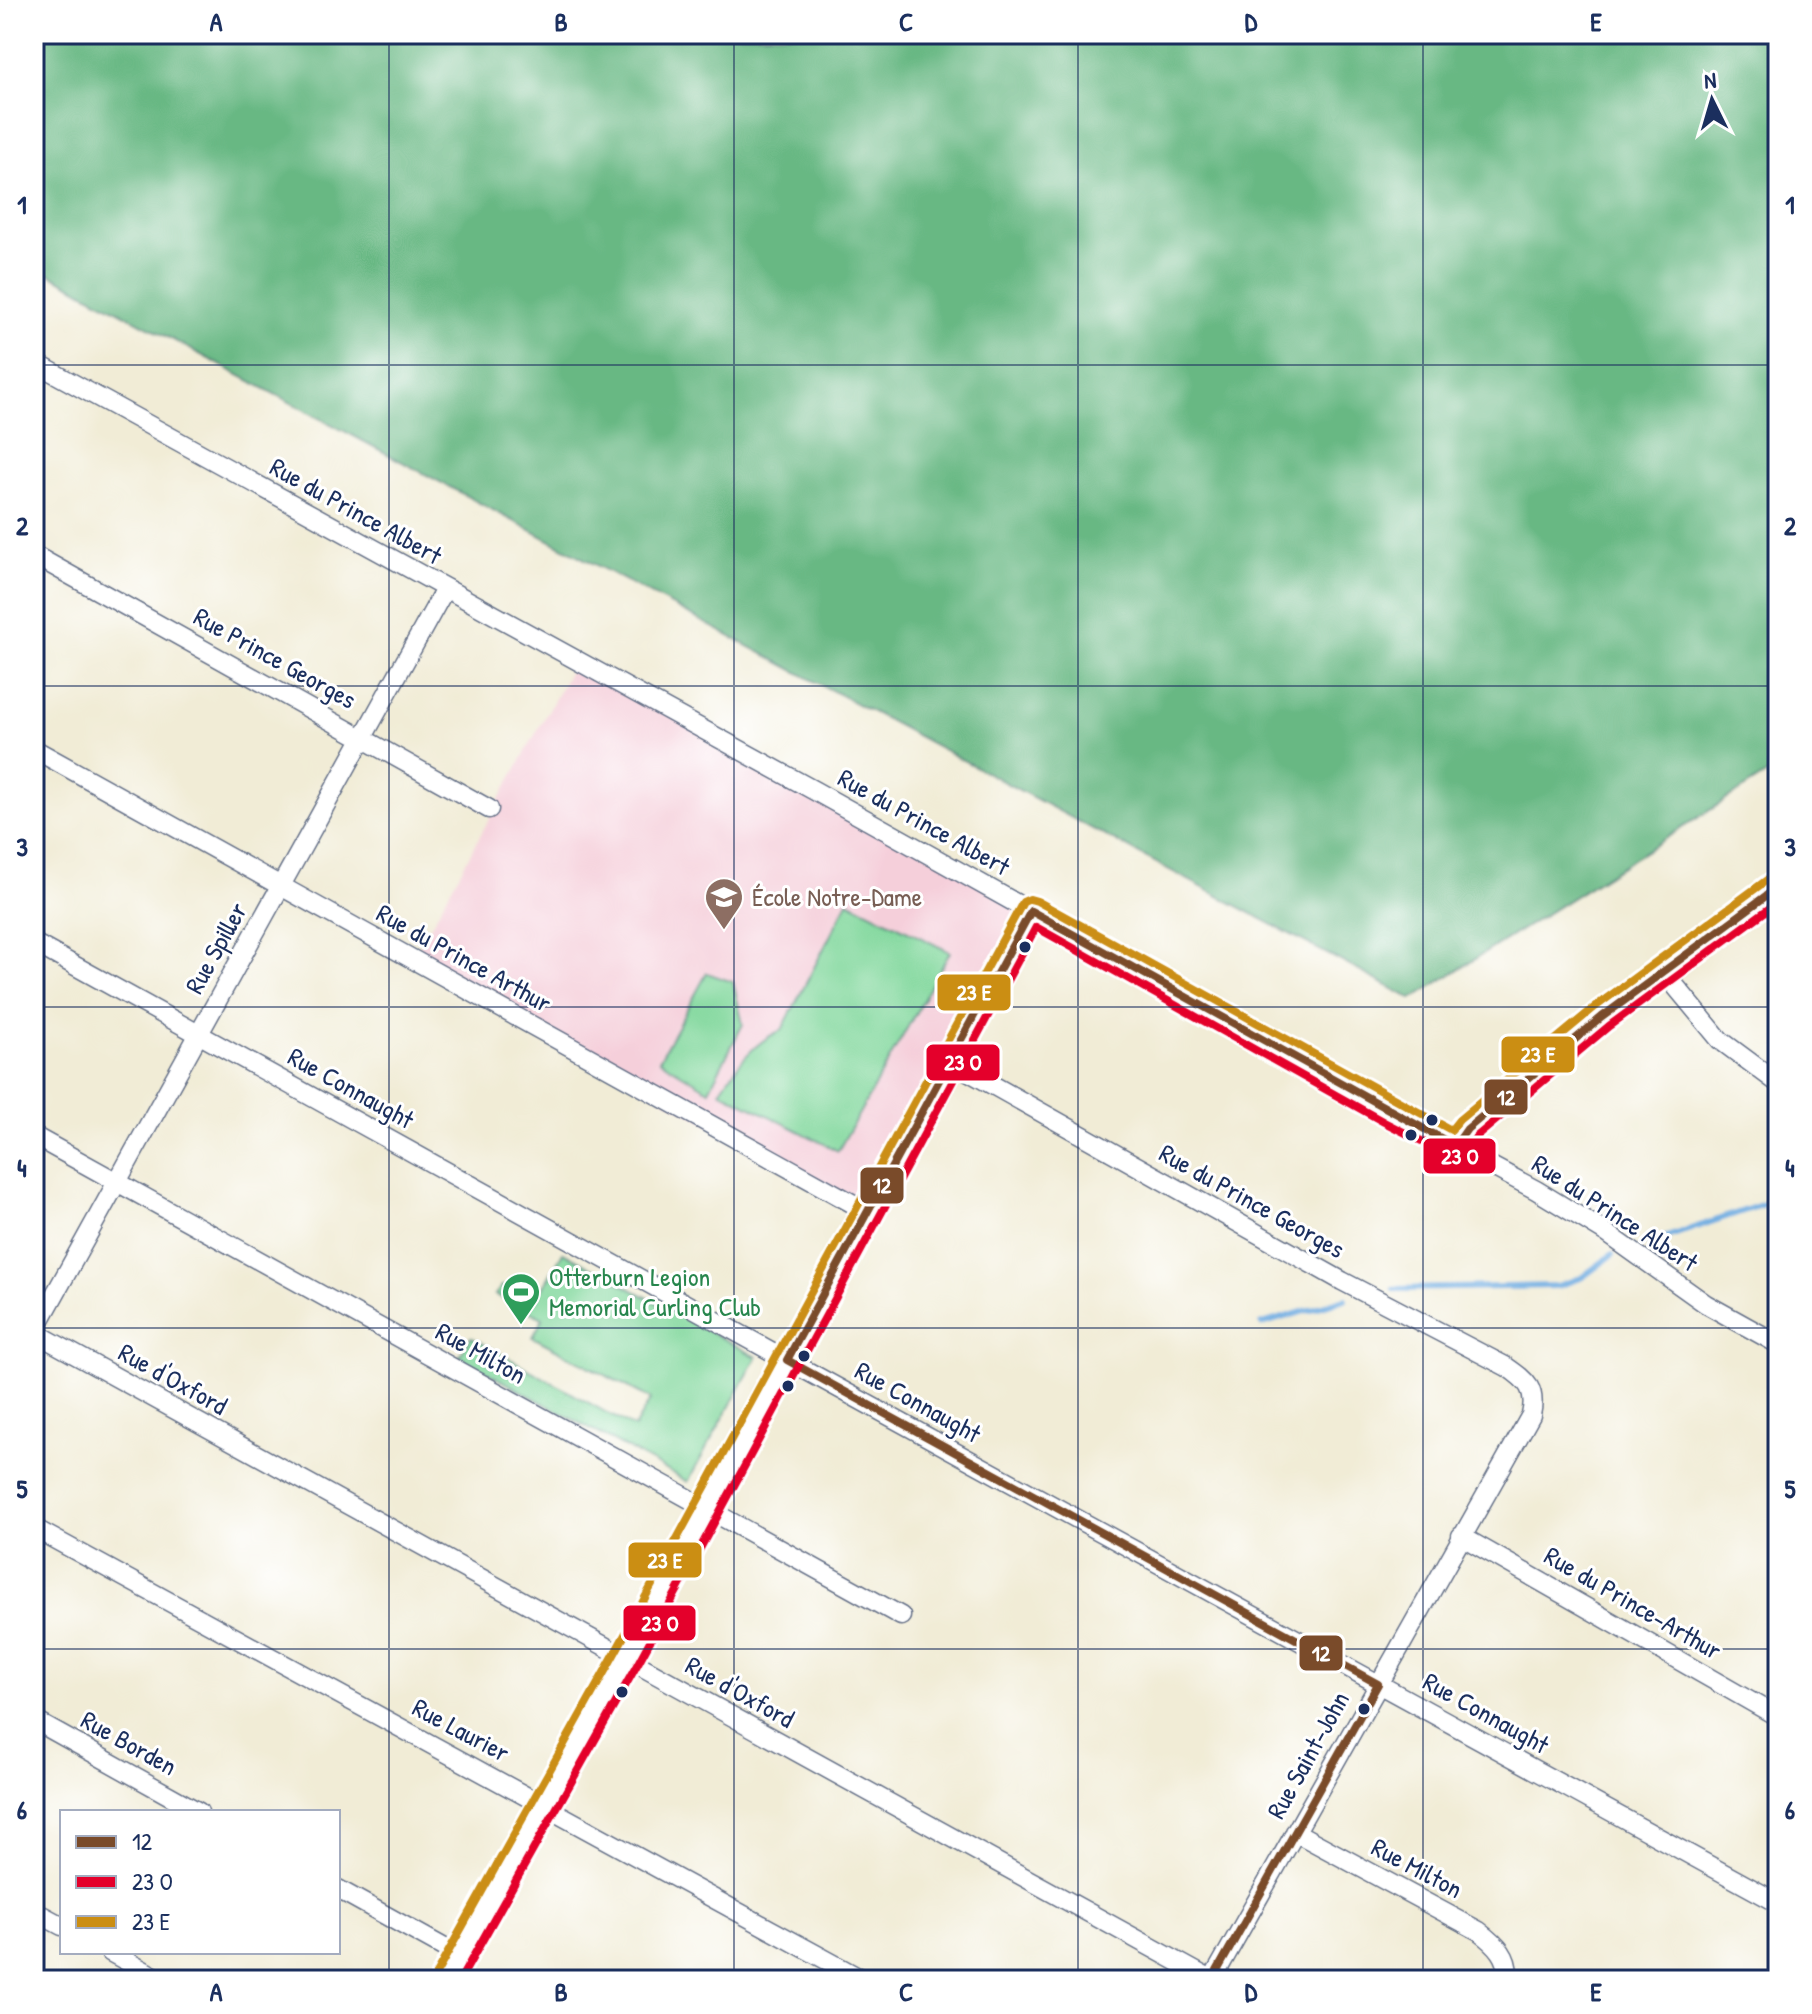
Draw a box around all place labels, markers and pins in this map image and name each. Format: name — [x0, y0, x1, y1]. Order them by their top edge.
school or university icon: École Notre-Dame — [703, 876, 745, 931]
place label: École Notre-Dame — [752, 879, 922, 914]
unlabelled marker — [1017, 939, 1033, 955]
unlabelled marker — [1424, 1112, 1440, 1128]
unlabelled marker — [1403, 1127, 1419, 1143]
place label: Otterburn Legion Memorial Curling Club — [549, 1259, 761, 1324]
sports icon: Otterburn Legion Memorial Curling Club — [500, 1271, 542, 1326]
unlabelled marker — [796, 1348, 812, 1364]
unlabelled marker — [780, 1378, 796, 1394]
unlabelled marker — [614, 1684, 630, 1700]
unlabelled marker — [1356, 1701, 1372, 1717]

